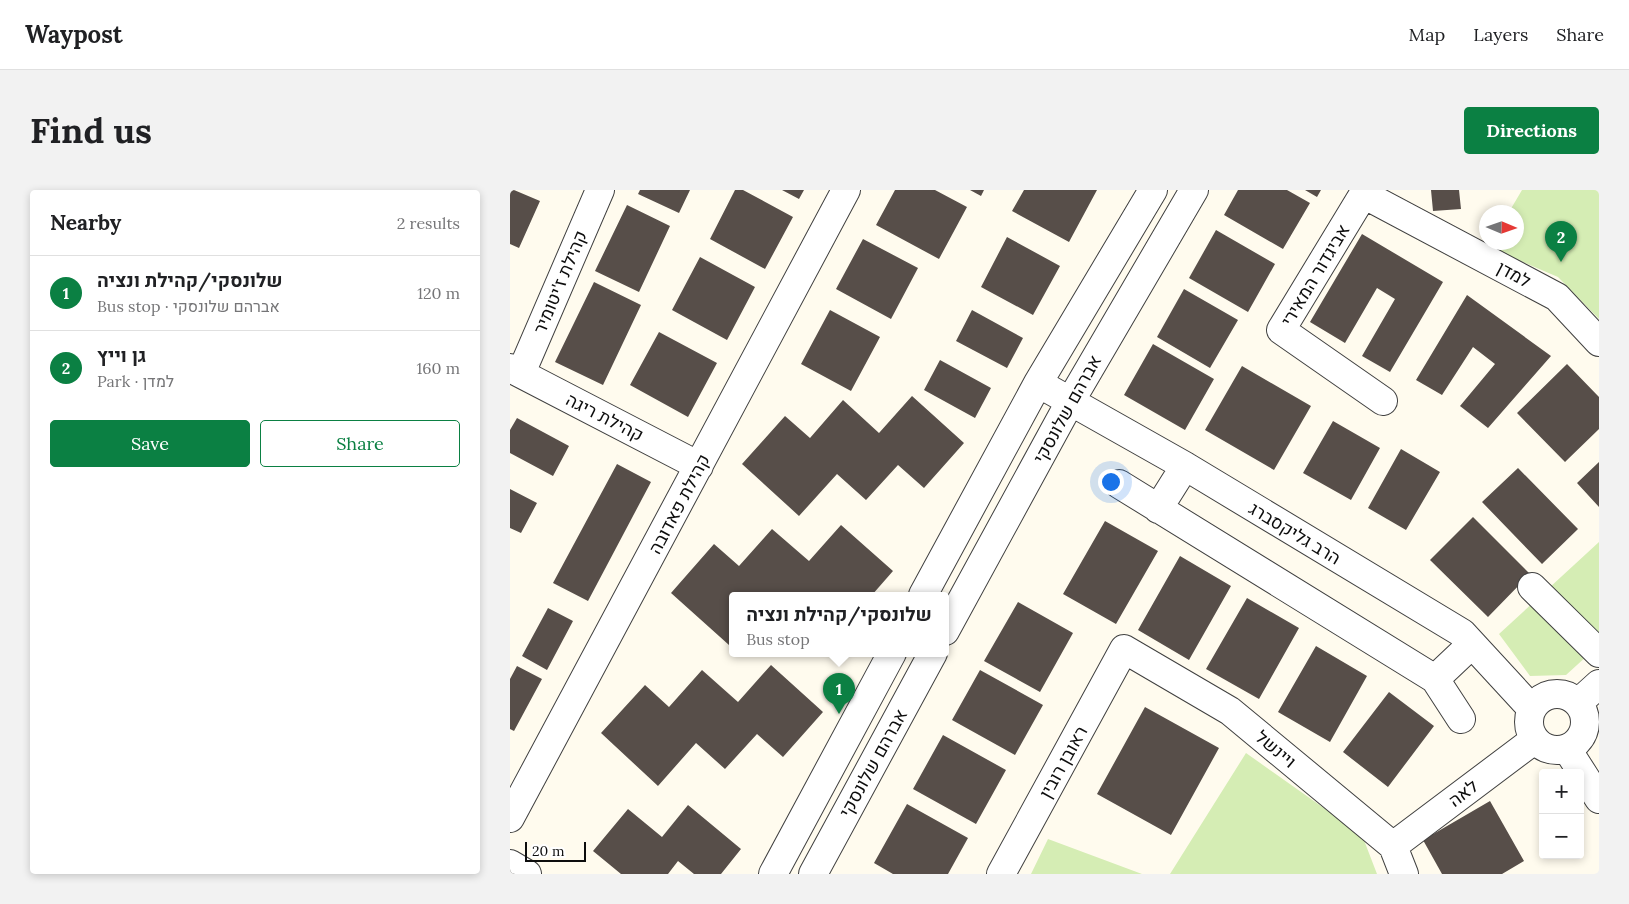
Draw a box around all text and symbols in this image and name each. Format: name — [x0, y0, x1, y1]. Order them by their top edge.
text: Waypost — [25, 19, 123, 50]
text: Map — [1409, 23, 1445, 46]
text: Layers — [1473, 23, 1528, 46]
text: Share — [1556, 23, 1604, 46]
button: Directions — [1464, 107, 1599, 154]
text: Find us — [30, 108, 152, 153]
north arrow — [1479, 205, 1524, 250]
text: Nearby — [50, 209, 121, 236]
text: 2 results — [397, 213, 460, 233]
street label: אביגדור המאירי — [1276, 220, 1354, 330]
pin: 2 — [1545, 221, 1577, 262]
street label: קהילת ז'יטומיר — [528, 227, 592, 337]
street label: למדן — [1493, 256, 1535, 292]
text: שלונסקי/קהילת ונציה — [97, 268, 283, 292]
text: 1 — [63, 283, 69, 303]
text: 120 m — [417, 283, 460, 303]
text: Bus stop · אברהם שלונסקי — [97, 296, 280, 316]
text: גן וייץ — [97, 343, 146, 367]
street label: אברהם שלונסקי — [1028, 351, 1106, 467]
text: 2 — [62, 358, 70, 378]
text: 160 m — [416, 358, 460, 378]
text: Park · למדן — [97, 371, 174, 391]
street label: קהילת ריגה — [562, 388, 648, 446]
button: Save — [50, 420, 250, 467]
button: Share — [260, 420, 460, 467]
street label: קהילת פאדובה — [643, 450, 715, 558]
your location — [1098, 469, 1124, 495]
street label: הרב גליקסברג — [1245, 497, 1345, 569]
popup — [729, 592, 949, 657]
text: שלונסקי/קהילת ונציה — [746, 602, 932, 626]
text: Bus stop — [746, 629, 810, 649]
pin: 1 — [823, 673, 855, 714]
street label: אברהם שלונסקי — [834, 705, 912, 821]
street label: ראובן רובין — [1034, 722, 1092, 802]
street label: ויינשל — [1251, 725, 1301, 773]
map controls — [1539, 769, 1584, 859]
button: + — [1539, 769, 1584, 814]
street label: לאה — [1444, 774, 1482, 812]
button: − — [1539, 814, 1584, 859]
scale bar — [525, 839, 586, 862]
text: 20 m — [532, 842, 564, 860]

